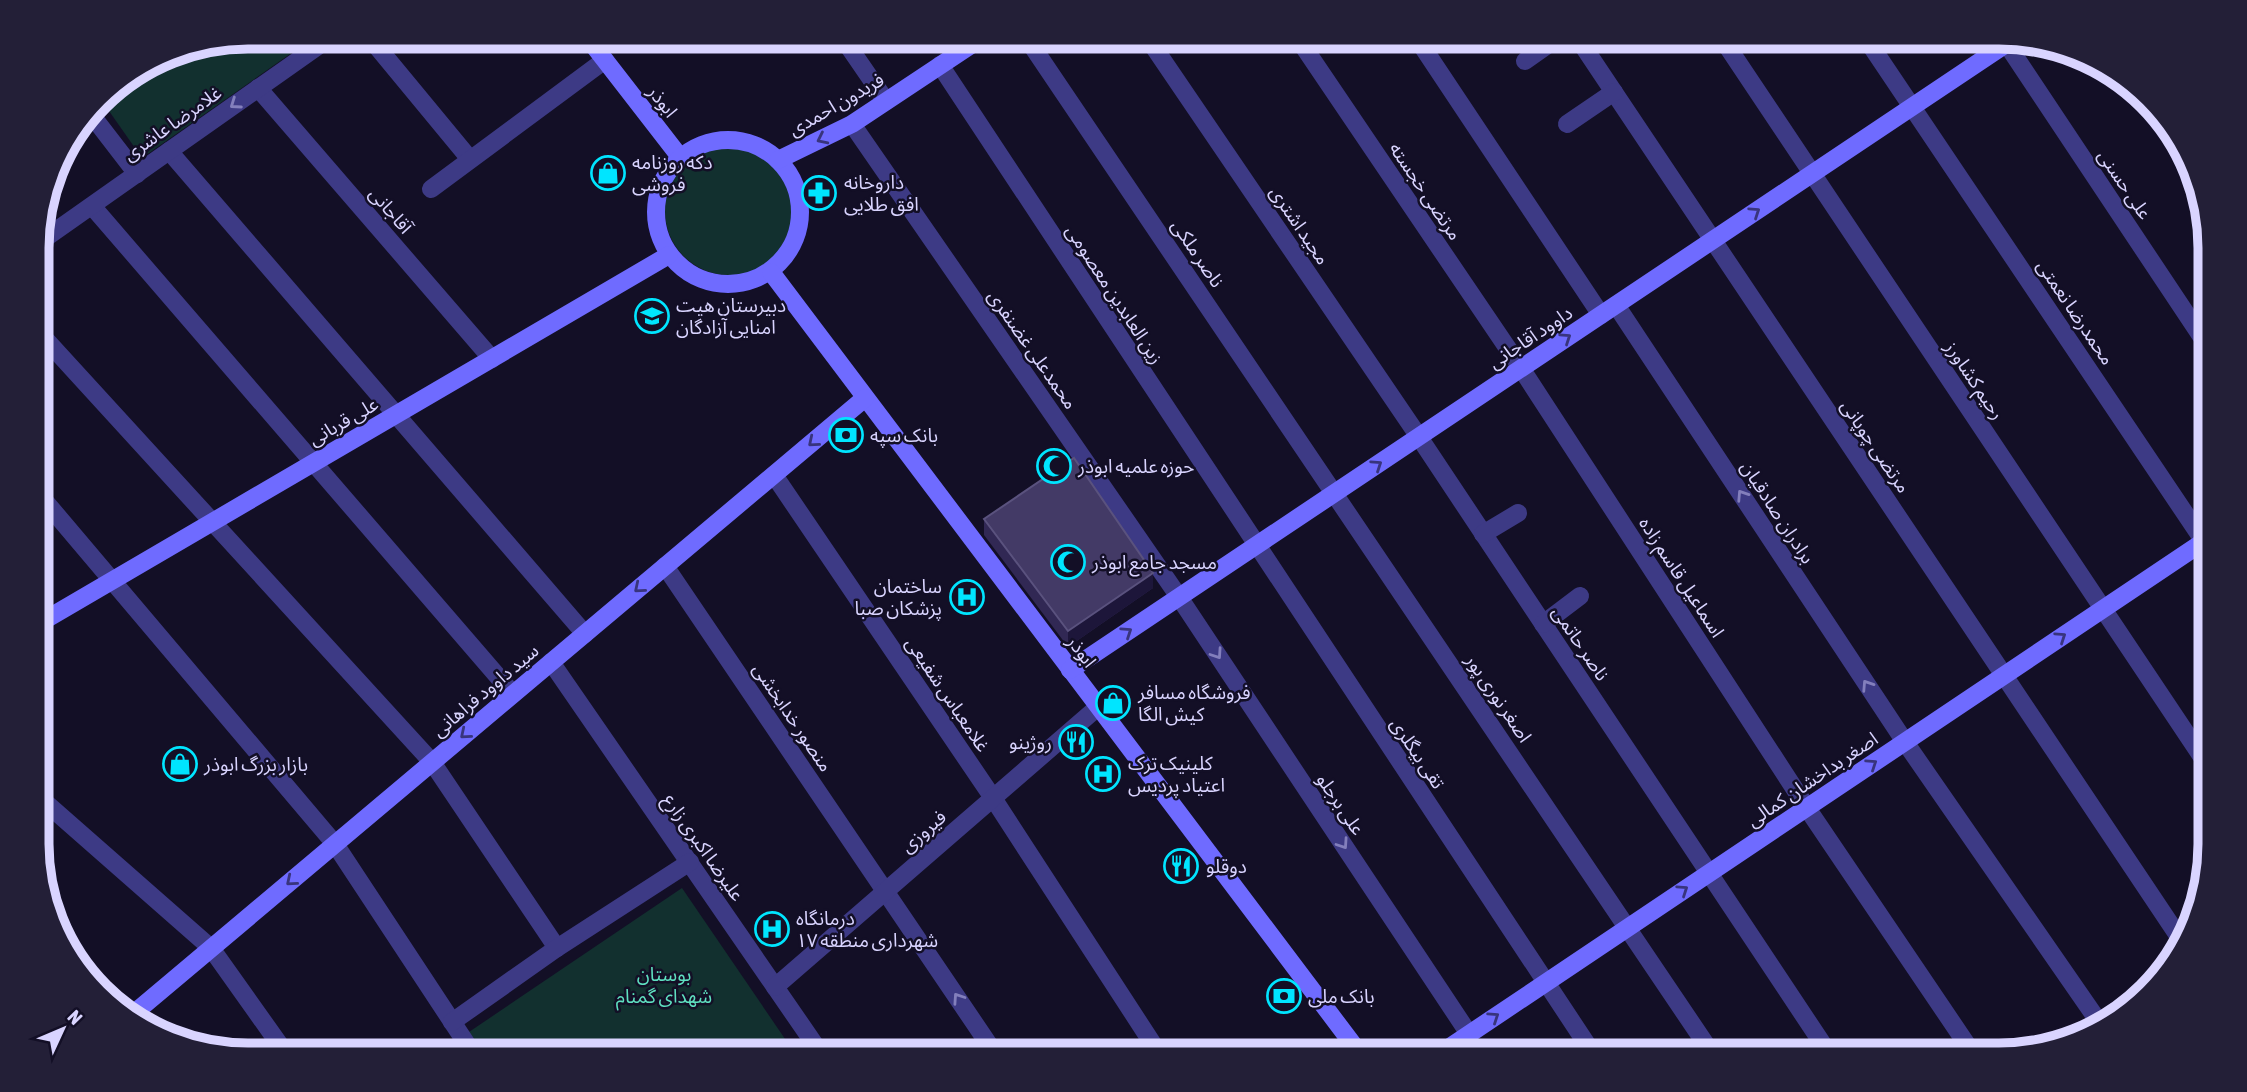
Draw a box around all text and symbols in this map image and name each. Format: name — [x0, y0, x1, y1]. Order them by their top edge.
street label: فریدون احمدی — [784, 68, 888, 141]
street label: ابوذر — [642, 80, 682, 122]
street label: غلامرضا عاشری — [119, 81, 226, 166]
one-way arrow — [230, 96, 243, 108]
one-way arrow — [817, 130, 829, 144]
street label: مرتضی خجسته — [1384, 138, 1467, 245]
street label: علی حسنی — [2093, 145, 2156, 224]
place label: دکه روزنامه فروشی — [632, 151, 712, 196]
shop icon: دکه روزنامه فروشی — [589, 154, 627, 192]
place label: داروخانه افق طلایی — [844, 171, 919, 216]
pharmacy icon: داروخانه افق طلایی — [800, 174, 838, 212]
street label: مجید اشتری — [1265, 181, 1334, 269]
street label: آقاجانی — [364, 182, 418, 239]
one-way arrow — [1748, 207, 1761, 220]
street label: ناصر ملکی — [1166, 215, 1229, 292]
street label: زین العابدین معصومی — [1061, 220, 1168, 368]
street label: محمدرضا نعمتی — [2032, 255, 2119, 369]
street label: محمدعلی غضنفری — [983, 285, 1082, 413]
place label: دبیرستان هیت امنایی آزادگان — [676, 294, 786, 339]
school or university icon: دبیرستان هیت امنایی آزادگان — [633, 297, 671, 335]
street label: داوود آقاجانی — [1484, 301, 1577, 374]
one-way arrow — [1558, 334, 1571, 346]
street label: رحیم کشاورز — [1937, 336, 2009, 426]
street label: علی قربانی — [304, 392, 382, 451]
street label: مرتضی چوپانی — [1835, 395, 1915, 498]
bank icon: بانک سپه — [827, 416, 865, 454]
place label: بانک سپه — [870, 424, 938, 448]
one-way arrow — [808, 433, 821, 446]
mosque icon: حوزه علمیه ابوذر — [1035, 447, 1073, 485]
place label: حوزه علمیه ابوذر — [1077, 455, 1194, 478]
street label: برادران صادقیان — [1736, 456, 1819, 568]
one-way arrow — [1369, 461, 1382, 473]
one-way arrow — [1737, 490, 1750, 503]
street label: اسماعیل قاسم زاده — [1632, 513, 1729, 643]
mosque icon: مسجد جامع ابوذر — [1049, 543, 1087, 581]
place label: مسجد جامع ابوذر — [1091, 551, 1217, 577]
place label: ساختمان پزشکان صبا — [854, 575, 942, 621]
hospital icon: ساختمان پزشکان صبا — [948, 578, 986, 616]
one-way arrow — [634, 580, 647, 592]
street label: ناصر حاتمی — [1547, 601, 1614, 685]
one-way arrow — [1119, 628, 1132, 640]
street label: ابوذر — [1061, 630, 1101, 672]
street label: غلامعباس شفیعی — [901, 632, 995, 756]
one-way arrow — [2054, 632, 2067, 645]
street label: سید داوود فراهانی — [427, 639, 543, 742]
one-way arrow — [1208, 647, 1221, 660]
street label: اصغر نوری پور — [1459, 649, 1536, 747]
street label: منصور خدابخشی — [748, 659, 837, 776]
one-way arrow — [1863, 680, 1875, 693]
place label: فروشگاه مسافر کیش الگا — [1137, 681, 1251, 726]
shop icon: فروشگاه مسافر کیش الگا — [1094, 684, 1132, 722]
street label: تقی بیگلری — [1385, 713, 1450, 793]
restaurant icon: روژینو — [1057, 723, 1095, 761]
one-way arrow — [460, 726, 473, 739]
street label: اصغر بداخشان کمالی — [1742, 727, 1882, 832]
place label: روژینو — [1009, 731, 1052, 754]
shop icon: بازار بزرگ ابوذر — [161, 745, 199, 783]
place label: کلینیک ترک اعتیاد پردیس — [1128, 752, 1225, 798]
place label: بازار بزرگ ابوذر — [203, 753, 308, 776]
hospital icon: کلینیک ترک اعتیاد پردیس — [1084, 755, 1122, 793]
one-way arrow — [1864, 760, 1877, 772]
street label: علی برجلو — [1312, 769, 1370, 840]
street label: علیرضا اکبری زارع — [656, 789, 749, 906]
street label: فیروزی — [896, 805, 951, 857]
one-way arrow — [1334, 836, 1347, 849]
restaurant icon: دوقلو — [1162, 847, 1200, 885]
place label: دوقلو — [1206, 855, 1247, 878]
one-way arrow — [286, 873, 299, 885]
one-way arrow — [1675, 886, 1688, 899]
place label: درمانگاه شهرداری منطقه ۱۷ — [796, 907, 938, 952]
hospital icon: درمانگاه شهرداری منطقه ۱۷ — [753, 910, 791, 948]
park label: بوستان شهدای گمنام — [616, 963, 712, 1011]
bank icon: بانک ملی — [1265, 977, 1303, 1015]
place label: بانک ملی — [1308, 985, 1375, 1008]
one-way arrow — [954, 993, 966, 1006]
north arrow — [28, 994, 98, 1064]
text: N — [63, 1006, 87, 1029]
one-way arrow — [1486, 1013, 1499, 1025]

